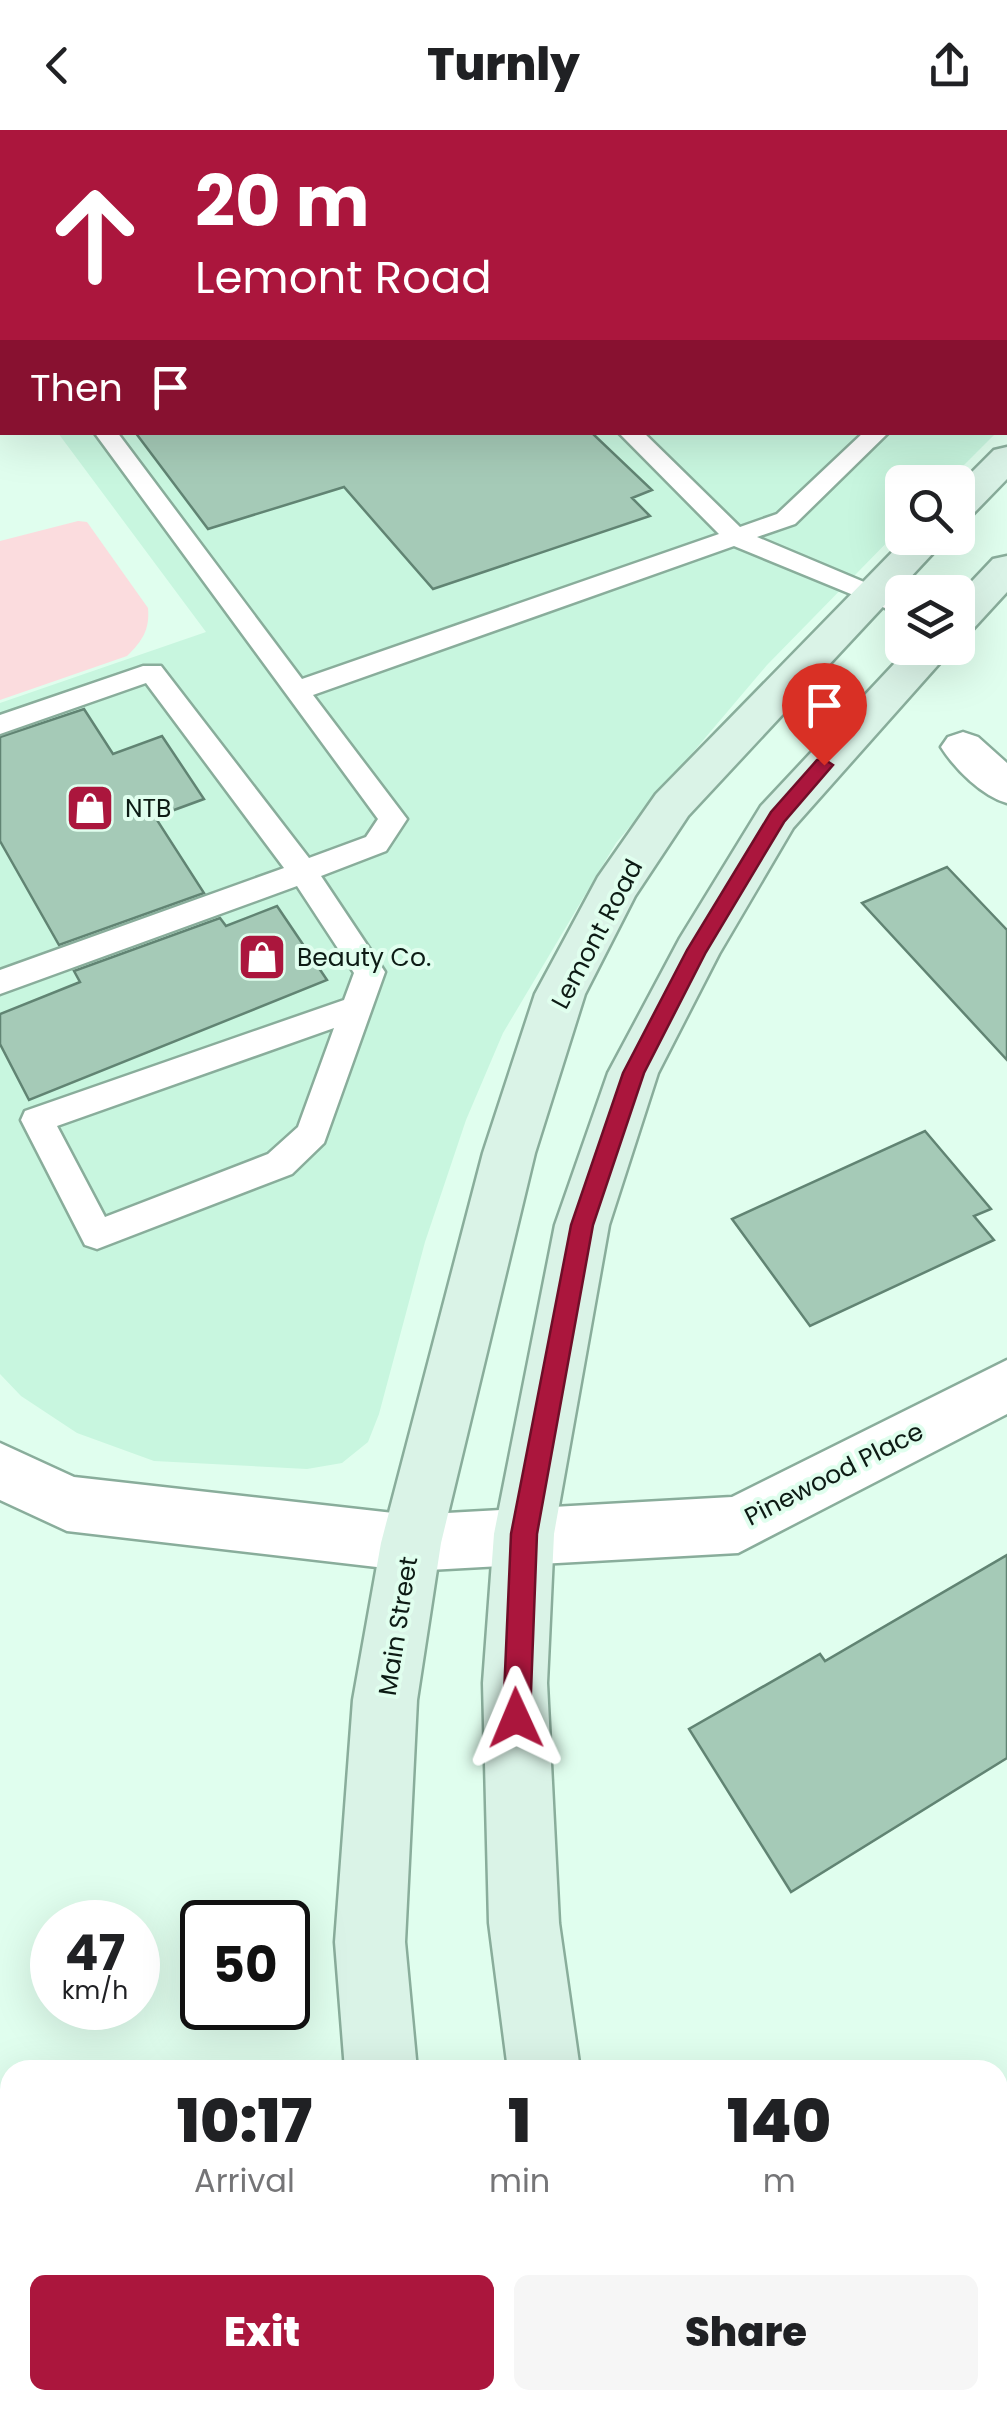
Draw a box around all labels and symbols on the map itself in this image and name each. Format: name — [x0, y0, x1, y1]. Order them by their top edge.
pin — [782, 663, 867, 766]
shop icon: NTB — [64, 782, 116, 834]
place label: NTB — [125, 791, 171, 826]
street label: Lemont Road — [543, 853, 651, 1015]
shop icon: Beauty Co. — [236, 931, 288, 983]
place label: Beauty Co. — [297, 940, 431, 975]
street label: Pinewood Place — [739, 1414, 929, 1534]
street label: Main Street — [370, 1554, 426, 1698]
position arrow — [464, 1666, 568, 1770]
speed limit sign: 50 — [180, 1900, 310, 2030]

